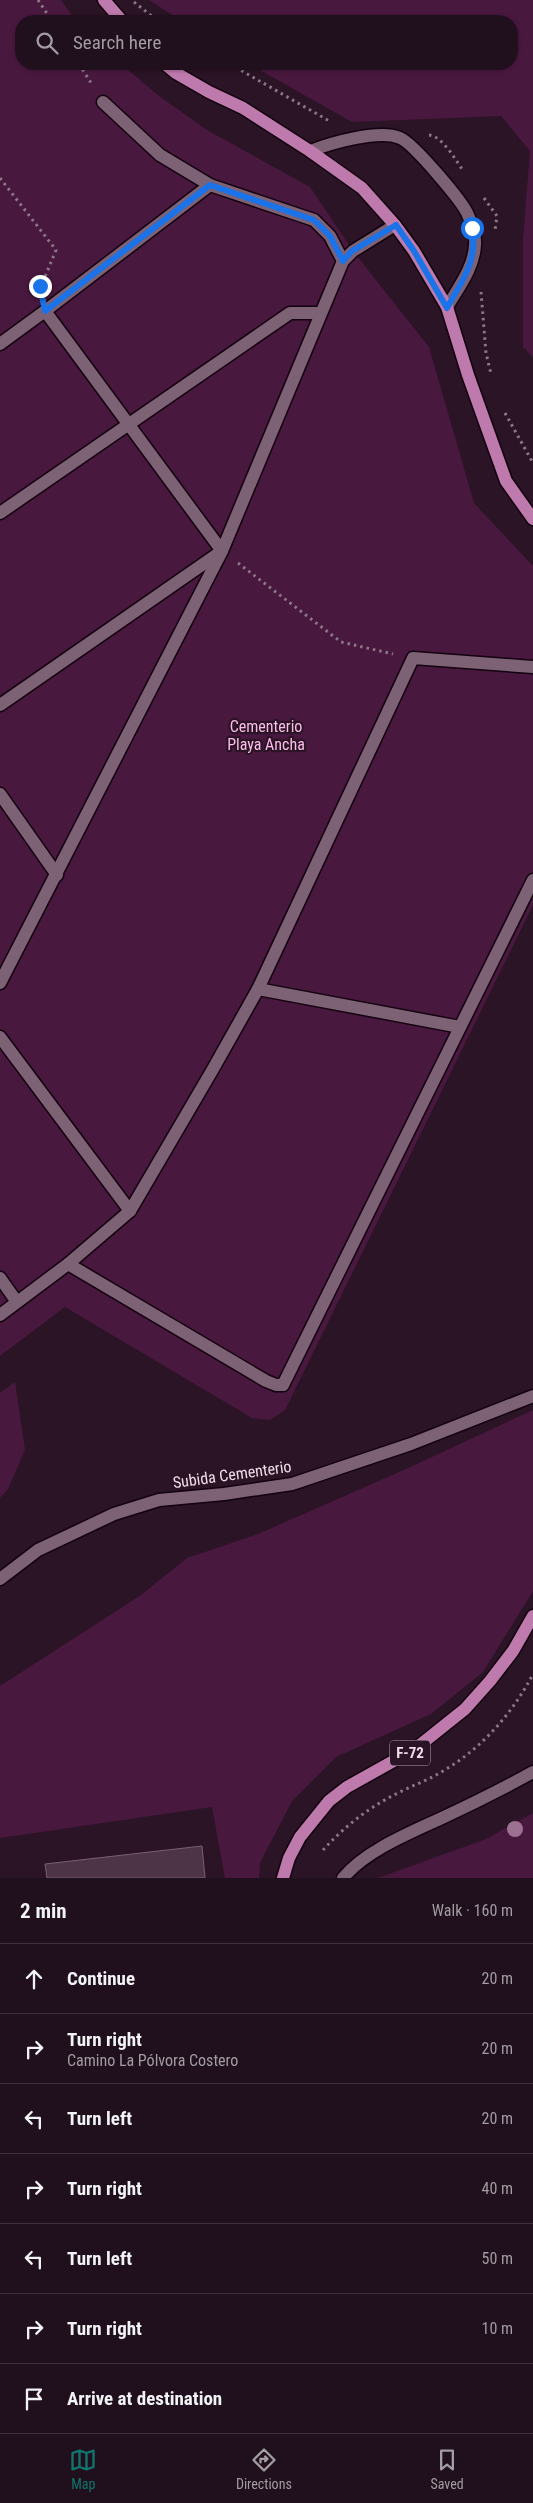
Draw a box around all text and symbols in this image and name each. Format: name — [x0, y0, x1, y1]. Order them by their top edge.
search box — [15, 15, 518, 70]
icon: search — [33, 29, 61, 57]
text: Search here — [73, 31, 161, 54]
route start — [461, 217, 484, 240]
route end — [29, 275, 52, 298]
park label: Cementerio Playa Ancha — [227, 717, 305, 754]
street label: Subida Cementerio — [172, 1457, 293, 1492]
road number: F-72 — [390, 1740, 430, 1766]
text: 2 min — [20, 1899, 67, 1923]
text: Walk · 160 m — [432, 1901, 513, 1920]
icon: ahead — [20, 1965, 48, 1993]
text: Continue — [67, 1967, 135, 1990]
text: 20 m — [481, 1969, 513, 1988]
text: Turn right — [67, 2028, 142, 2051]
icon: right — [20, 2035, 48, 2063]
text: 20 m — [481, 2039, 513, 2058]
text: Camino La Pólvora Costero — [67, 2051, 238, 2070]
icon: left — [20, 2105, 48, 2133]
text: Turn left — [67, 2107, 132, 2130]
text: 20 m — [481, 2109, 513, 2128]
icon: right — [20, 2175, 48, 2203]
text: Turn right — [67, 2177, 142, 2200]
text: 40 m — [481, 2179, 513, 2198]
icon: left — [20, 2245, 48, 2273]
text: Turn left — [67, 2247, 132, 2270]
text: 50 m — [481, 2249, 513, 2268]
icon: right — [20, 2315, 48, 2343]
text: Turn right — [67, 2317, 142, 2340]
text: 10 m — [481, 2319, 513, 2338]
icon: arrive — [20, 2385, 48, 2413]
text: Arrive at destination — [67, 2387, 222, 2410]
tab: Map — [69, 2446, 97, 2492]
tab: Directions — [236, 2446, 292, 2492]
tab: Saved — [430, 2446, 464, 2492]

